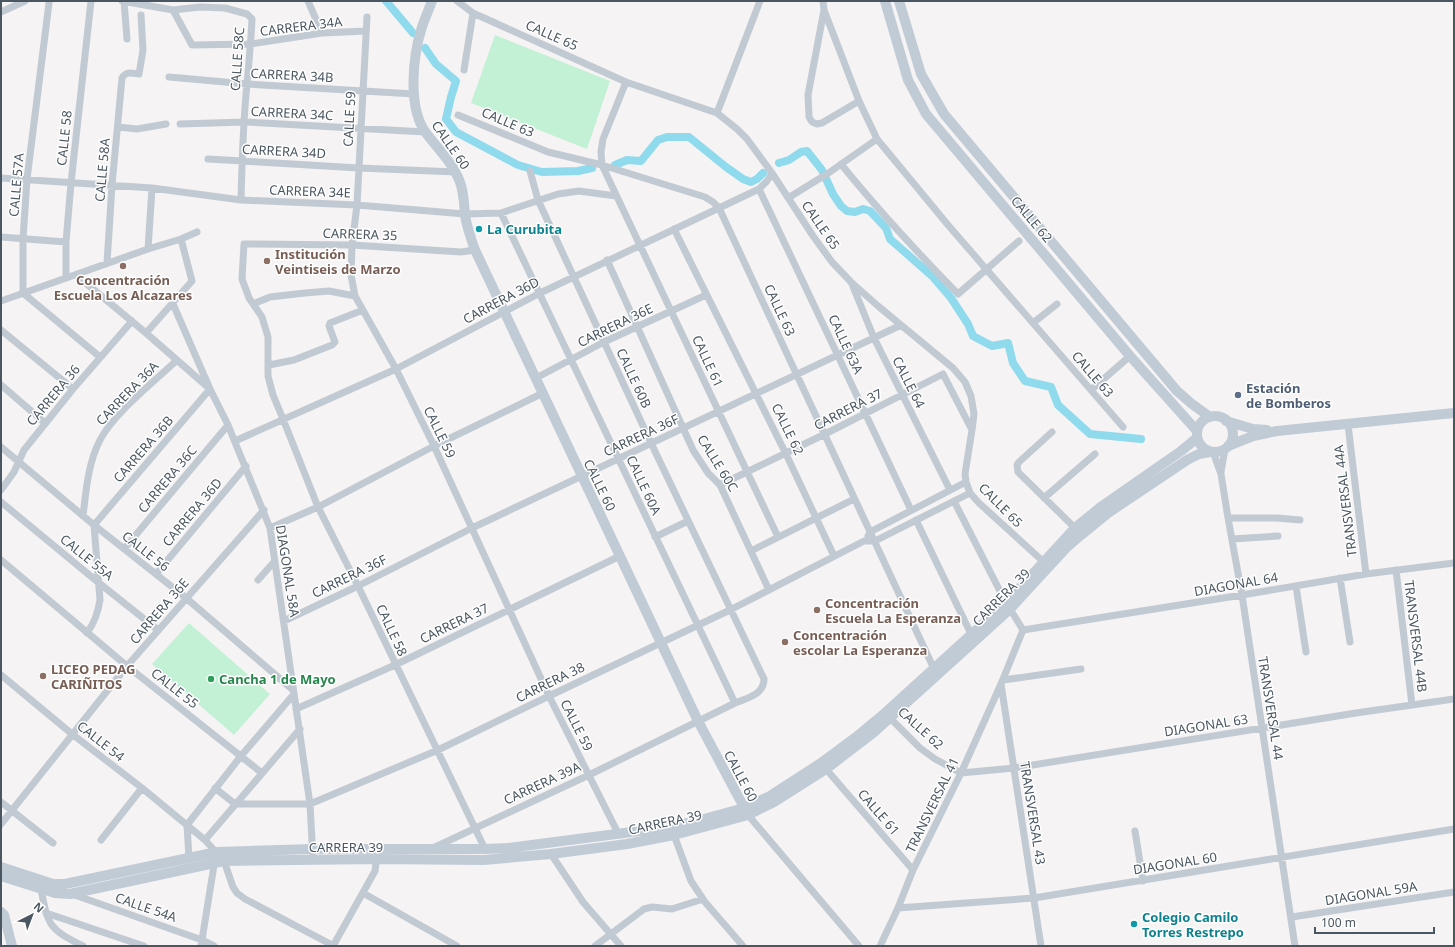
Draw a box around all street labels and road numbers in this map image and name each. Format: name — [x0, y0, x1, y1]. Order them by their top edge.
street label: CARRERA 34A — [259, 12, 344, 40]
street label: CALLE 65 — [523, 15, 581, 55]
street label: CALLE 58C — [226, 27, 248, 91]
street label: CARRERA 34B — [250, 64, 334, 86]
street label: CALLE 59 — [339, 91, 359, 147]
street label: CARRERA 34C — [250, 102, 334, 124]
street label: CALLE 63 — [479, 103, 537, 141]
street label: CALLE 58 — [52, 109, 76, 167]
street label: CALLE 60 — [428, 117, 474, 173]
street label: CALLE 58A — [90, 137, 114, 203]
street label: CARRERA 34D — [242, 140, 326, 162]
street label: CALLE 57A — [4, 152, 28, 218]
street label: CARRERA 34E — [269, 181, 351, 201]
street label: CALLE 62 — [1007, 192, 1057, 246]
street label: CALLE 65 — [798, 197, 844, 253]
street label: CARRERA 35 — [322, 224, 398, 244]
street label: CARRERA 36D — [460, 272, 542, 328]
street label: CALLE 63 — [760, 281, 800, 339]
street label: CARRERA 36E — [574, 299, 656, 351]
street label: CALLE 63A — [824, 311, 868, 377]
street label: CALLE 61 — [688, 332, 728, 390]
street label: CALLE 60B — [612, 345, 656, 411]
street label: CALLE 63 — [1068, 347, 1118, 401]
street label: CALLE 64 — [888, 353, 930, 411]
street label: CARRERA 36A — [92, 356, 163, 429]
street label: CARRERA 36 — [22, 361, 84, 429]
street label: CARRERA 37 — [811, 384, 885, 434]
street label: CALLE 62 — [768, 400, 808, 458]
street label: CALLE 59 — [420, 403, 460, 461]
street label: CARRERA 36F — [600, 410, 682, 460]
street label: CARRERA 36B — [109, 412, 177, 486]
street label: CALLE 60C — [693, 431, 743, 495]
street label: CARRERA 36C — [133, 442, 201, 516]
street label: TRANSVERSAL 44A — [1329, 443, 1361, 558]
street label: CALLE 60A — [622, 452, 666, 518]
street label: CALLE 60 — [580, 456, 620, 514]
street label: CARRERA 36D — [158, 474, 226, 550]
street label: CALLE 65 — [975, 479, 1027, 531]
street label: DIAGONAL 58A — [272, 524, 304, 619]
street label: CALLE 56 — [119, 527, 173, 575]
street label: CALLE 55A — [56, 530, 118, 585]
street label: CARRERA 36F — [309, 550, 390, 602]
street label: CARRERA 39 — [968, 564, 1034, 630]
street label: DIAGONAL 64 — [1193, 568, 1280, 600]
street label: CARRERA 36E — [125, 574, 193, 648]
street label: TRANSVERSAL 44B — [1400, 579, 1432, 693]
street label: CARRERA 37 — [417, 599, 491, 647]
street label: CALLE 58 — [372, 601, 412, 659]
street label: TRANSVERSAL 44 — [1254, 655, 1288, 761]
street label: CARRERA 38 — [513, 658, 587, 706]
street label: CALLE 55 — [148, 664, 202, 712]
street label: CALLE 59 — [556, 696, 598, 754]
street label: CALLE 62 — [894, 703, 948, 753]
street label: DIAGONAL 63 — [1163, 709, 1249, 741]
street label: CALLE 54 — [74, 717, 129, 766]
street label: CALLE 60 — [720, 747, 762, 805]
street label: TRANSVERSAL 41 — [901, 754, 963, 856]
street label: CARRERA 39A — [501, 757, 584, 809]
street label: TRANSVERSAL 43 — [1016, 760, 1050, 866]
street label: CALLE 61 — [854, 785, 904, 839]
street label: CARRERA 39 — [627, 805, 703, 839]
street label: CARRERA 39 — [309, 838, 383, 856]
street label: DIAGONAL 60 — [1132, 847, 1218, 879]
street label: DIAGONAL 59A — [1324, 877, 1419, 909]
street label: CALLE 54A — [113, 888, 180, 926]

